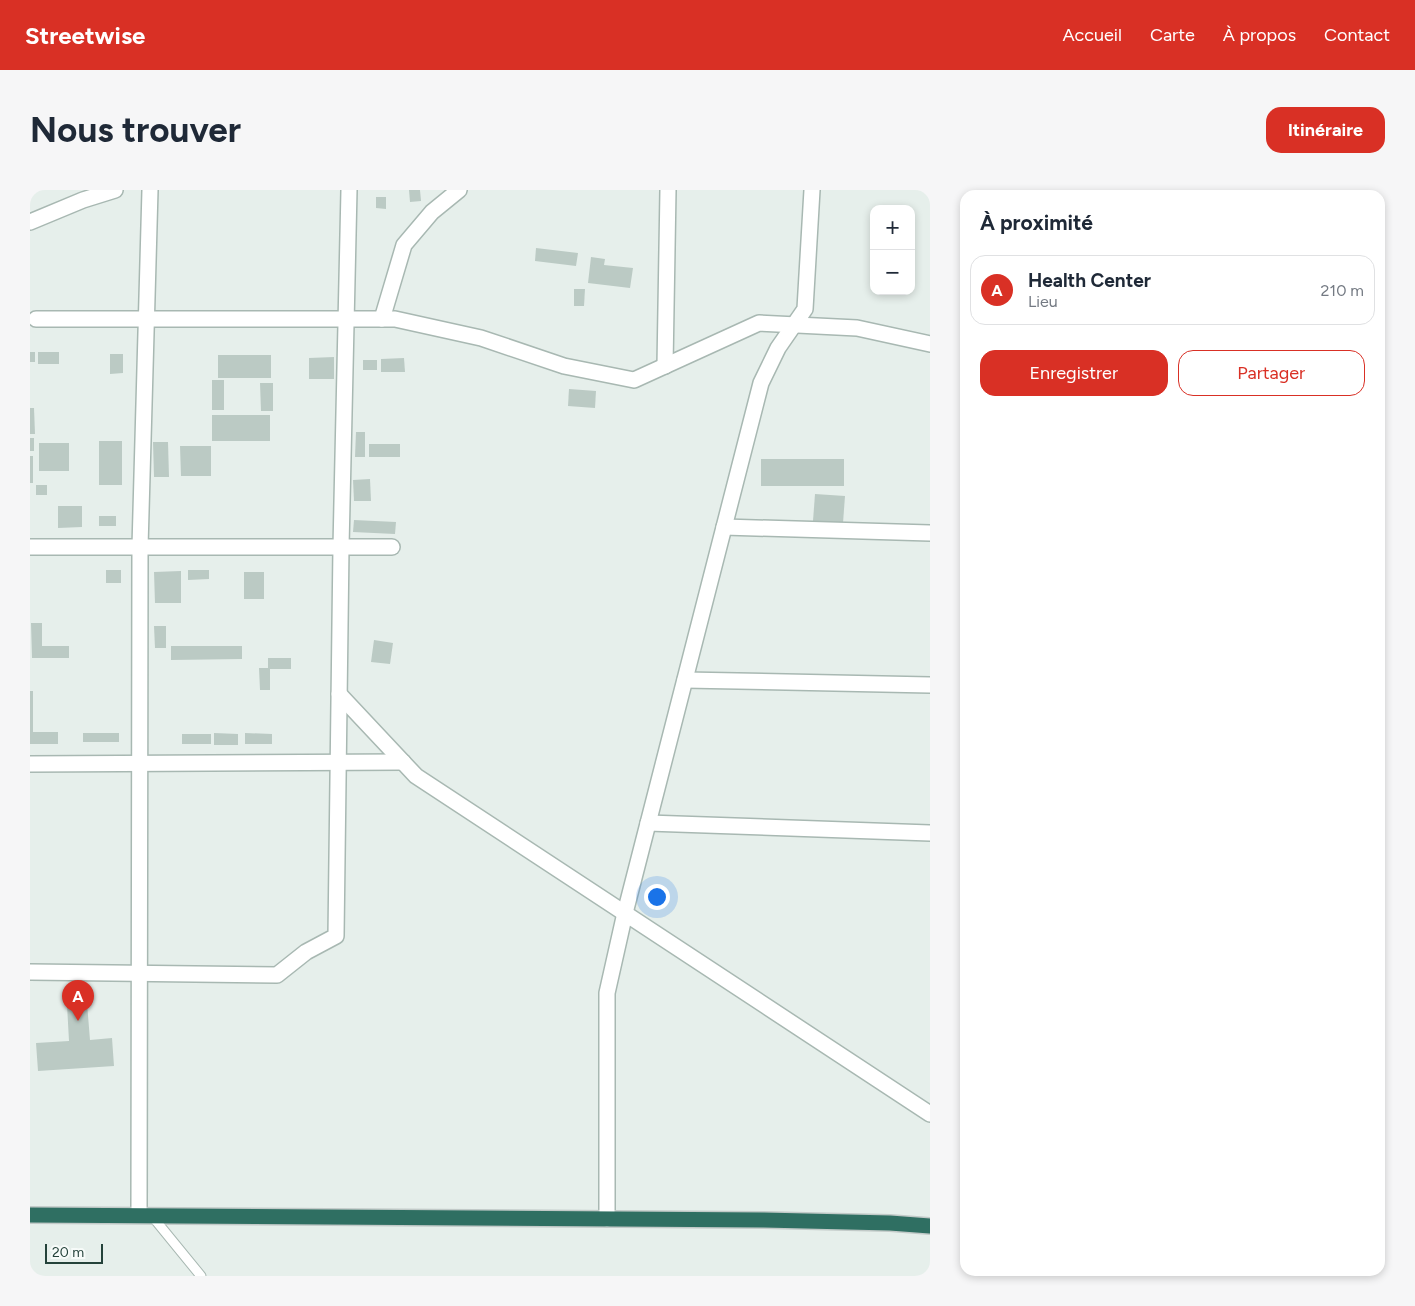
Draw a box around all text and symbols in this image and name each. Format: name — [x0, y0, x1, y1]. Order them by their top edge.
text: Streetwise — [25, 21, 145, 50]
text: Accueil — [1062, 24, 1122, 46]
text: Carte — [1150, 24, 1195, 46]
text: À propos — [1223, 24, 1296, 46]
text: Contact — [1324, 24, 1390, 46]
button: Itinéraire — [1266, 107, 1385, 153]
text: Nous trouver — [30, 109, 241, 151]
map controls — [870, 205, 915, 295]
button: + — [870, 205, 915, 250]
text: À proximité — [980, 210, 1093, 235]
button: − — [870, 250, 915, 295]
text: Health Center — [1028, 269, 1151, 292]
text: A — [991, 281, 1003, 300]
text: 210 m — [1321, 281, 1364, 300]
text: Lieu — [1028, 292, 1058, 311]
button: Enregistrer — [980, 350, 1168, 396]
button: Partager — [1178, 350, 1365, 396]
your location — [644, 884, 670, 910]
pin: A — [62, 980, 94, 1021]
scale bar — [45, 1241, 102, 1264]
text: 20 m — [52, 1244, 84, 1261]

